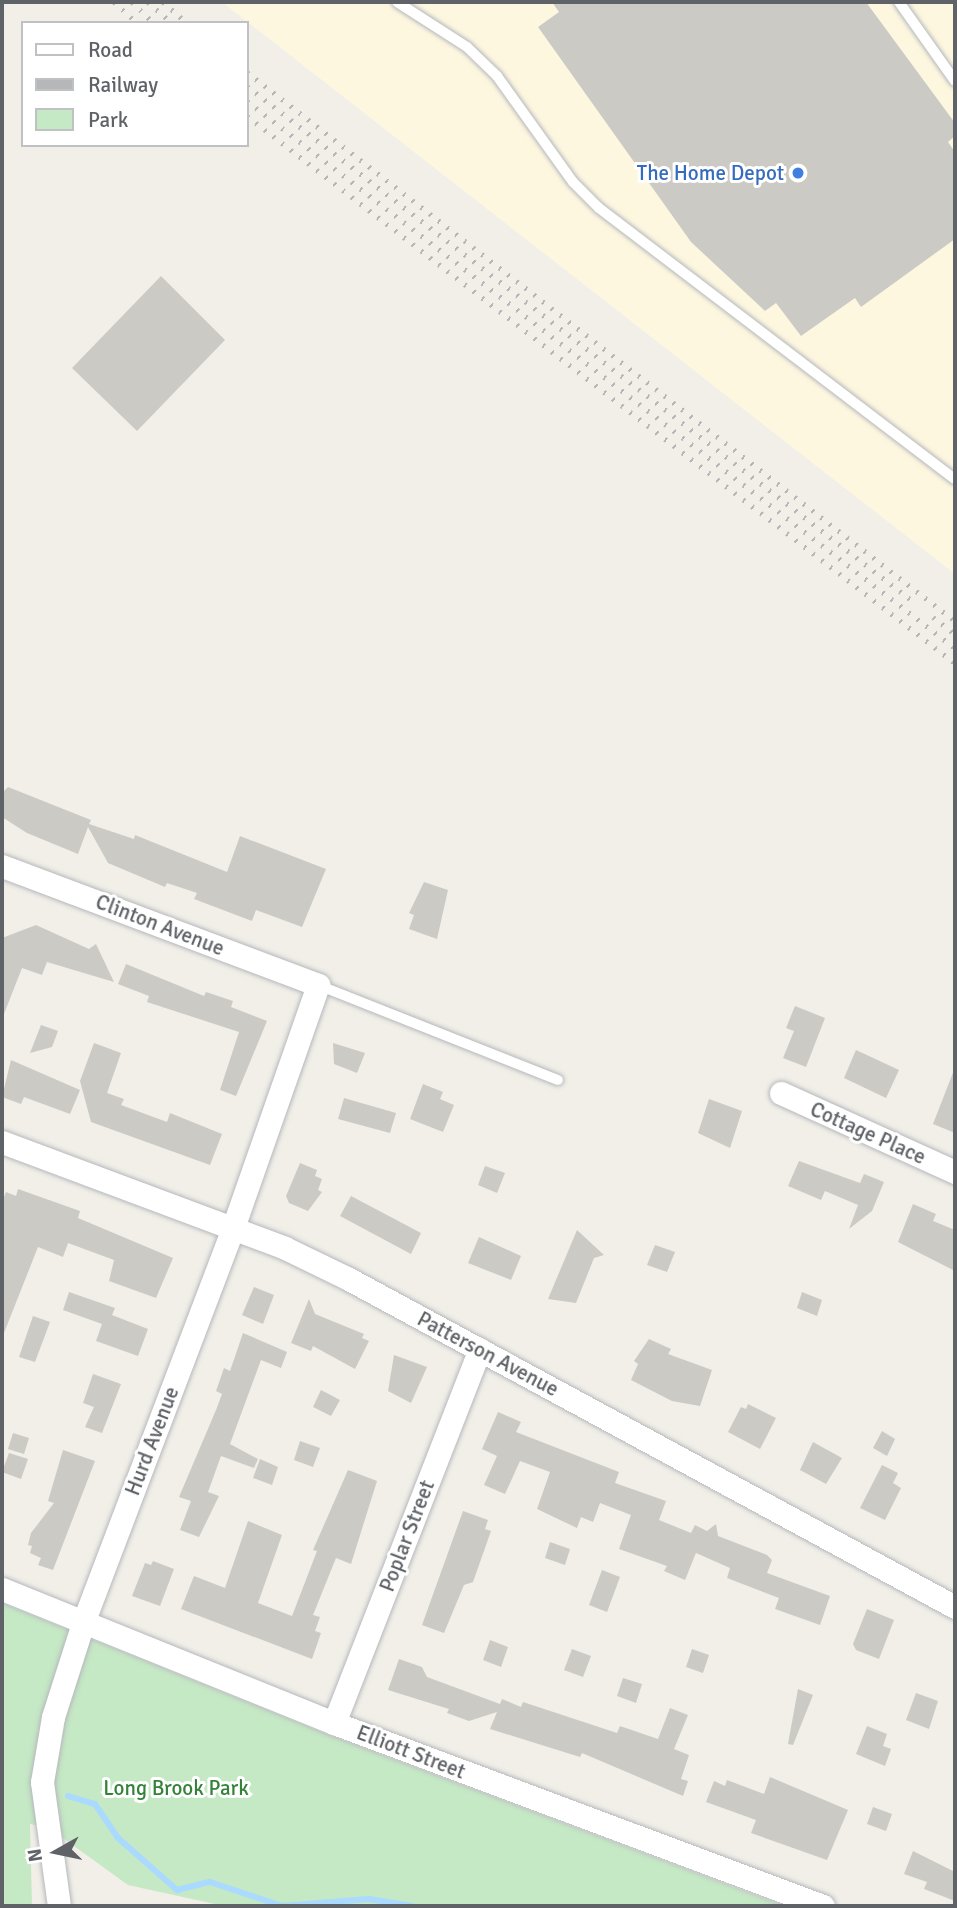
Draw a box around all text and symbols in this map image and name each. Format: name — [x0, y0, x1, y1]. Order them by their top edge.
legend — [21, 21, 248, 147]
text: Road — [88, 37, 133, 63]
text: Railway — [88, 72, 158, 98]
text: Park — [88, 107, 128, 133]
place label: The Home Depot — [637, 160, 784, 186]
marker: The Home Depot — [790, 165, 806, 181]
street label: Clinton Avenue — [92, 889, 228, 961]
street label: Cottage Place — [806, 1096, 930, 1170]
street label: Patterson Avenue — [413, 1306, 563, 1402]
street label: Hurd Avenue — [120, 1383, 184, 1499]
street label: Poplar Street — [374, 1477, 440, 1595]
street label: Elliott Street — [353, 1720, 469, 1784]
park label: Long Brook Park — [103, 1775, 249, 1801]
north arrow — [21, 1817, 91, 1887]
text: N — [22, 1847, 48, 1864]

